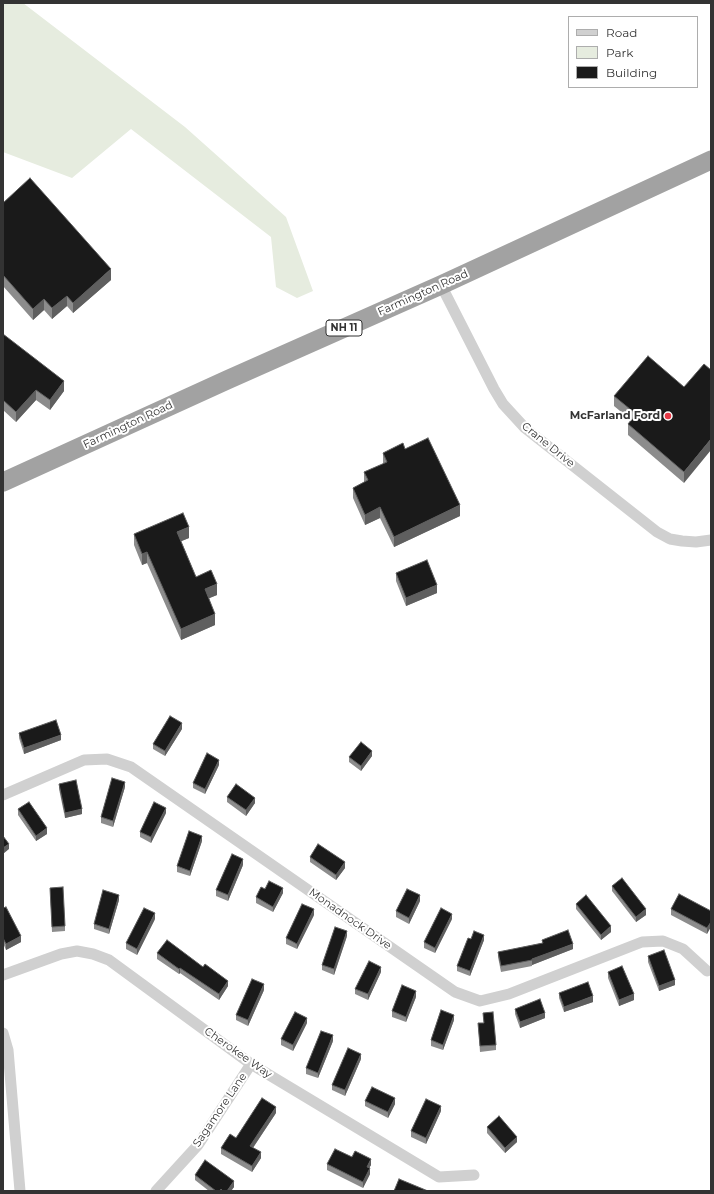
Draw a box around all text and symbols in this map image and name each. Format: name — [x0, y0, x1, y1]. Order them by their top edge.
legend — [568, 16, 698, 88]
text: Road — [606, 25, 637, 40]
text: Park — [606, 45, 633, 60]
text: Building — [606, 65, 657, 80]
street label: Farmington Road — [376, 267, 470, 319]
road number: NH 11 — [326, 320, 362, 336]
street label: Farmington Road — [81, 398, 175, 452]
place label: McFarland Ford — [570, 409, 660, 423]
marker: McFarland Ford — [663, 411, 673, 421]
street label: Crane Drive — [519, 420, 577, 470]
street label: Monadnock Drive — [306, 886, 394, 952]
street label: Cherokee Way — [202, 1025, 274, 1081]
street label: Sagamore Lane — [190, 1070, 250, 1150]

